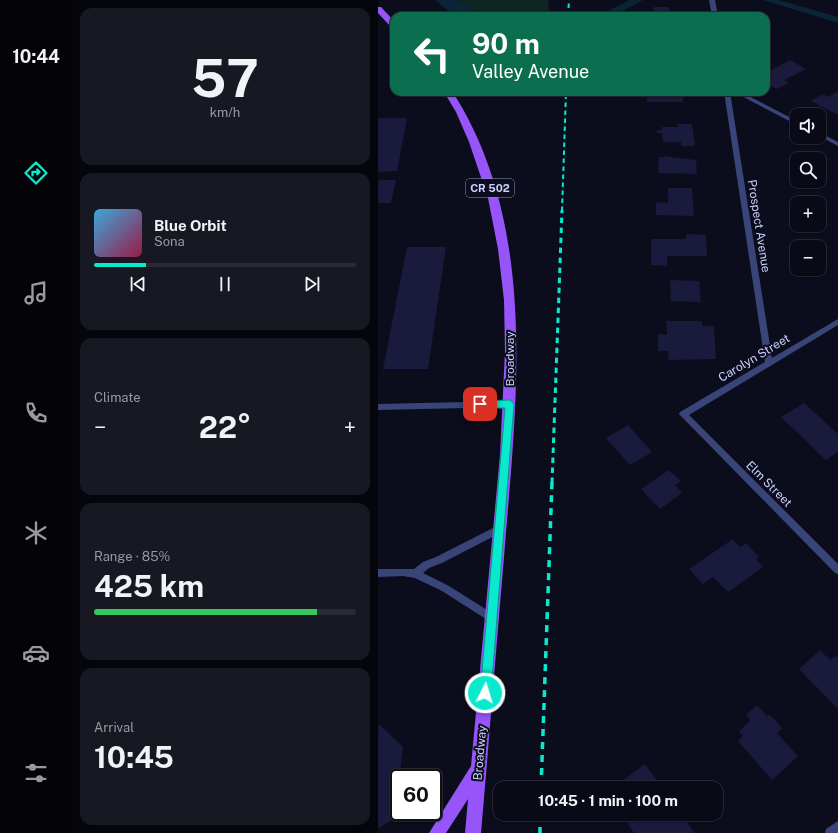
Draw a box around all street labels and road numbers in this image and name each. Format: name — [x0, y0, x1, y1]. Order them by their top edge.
street label: Prospect Avenue — [745, 178, 773, 274]
road number: CR 502 — [466, 179, 514, 197]
street label: Broadway — [503, 331, 517, 387]
street label: Carolyn Street — [716, 331, 793, 385]
street label: Elm Street — [743, 458, 795, 510]
street label: Broadway — [471, 724, 489, 781]

